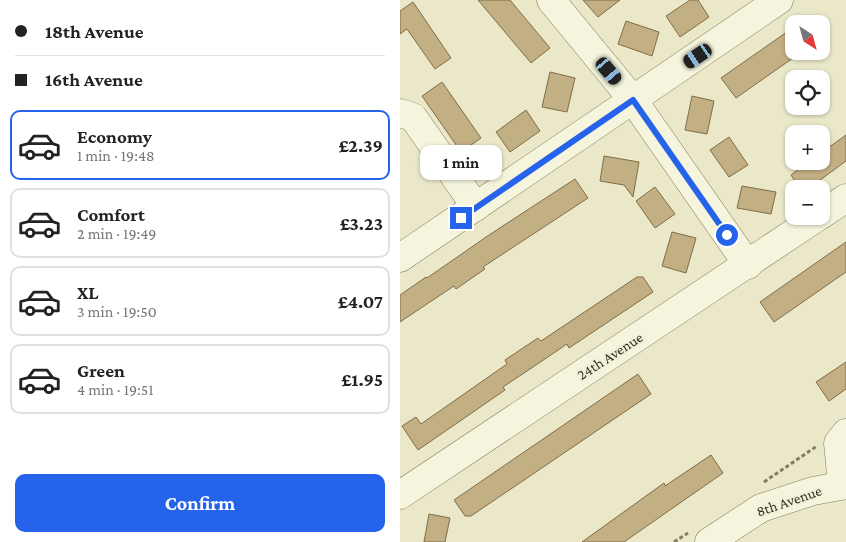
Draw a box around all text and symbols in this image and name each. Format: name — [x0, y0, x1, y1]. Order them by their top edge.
north arrow — [785, 15, 830, 60]
map controls — [785, 15, 830, 225]
text: 18th Avenue — [45, 21, 144, 42]
car — [681, 41, 714, 71]
car — [593, 55, 624, 87]
text: 16th Avenue — [45, 69, 143, 90]
button: locate — [785, 70, 830, 115]
icon: car — [17, 123, 62, 168]
button: + — [785, 125, 830, 170]
text: Economy — [77, 126, 152, 147]
text: £2.39 — [338, 135, 383, 156]
callout: 1 min — [420, 146, 502, 180]
text: 1 min · 19:48 — [77, 147, 155, 164]
text: 1 min — [443, 154, 479, 171]
button: − — [785, 180, 830, 225]
icon: car — [17, 201, 62, 246]
text: Comfort — [77, 204, 145, 225]
route end — [450, 207, 472, 229]
text: £3.23 — [340, 213, 383, 234]
route start — [716, 224, 738, 246]
text: 2 min · 19:49 — [77, 225, 156, 242]
icon: car — [17, 279, 62, 324]
text: XL — [77, 282, 99, 303]
text: £4.07 — [338, 291, 383, 312]
text: 3 min · 19:50 — [77, 303, 157, 320]
street label: 24th Avenue — [574, 329, 646, 383]
icon: car — [17, 357, 62, 402]
text: Green — [77, 360, 125, 381]
text: £1.95 — [341, 369, 383, 390]
text: 4 min · 19:51 — [77, 381, 154, 398]
button: Confirm — [15, 474, 385, 532]
street label: 8th Avenue — [754, 482, 824, 520]

